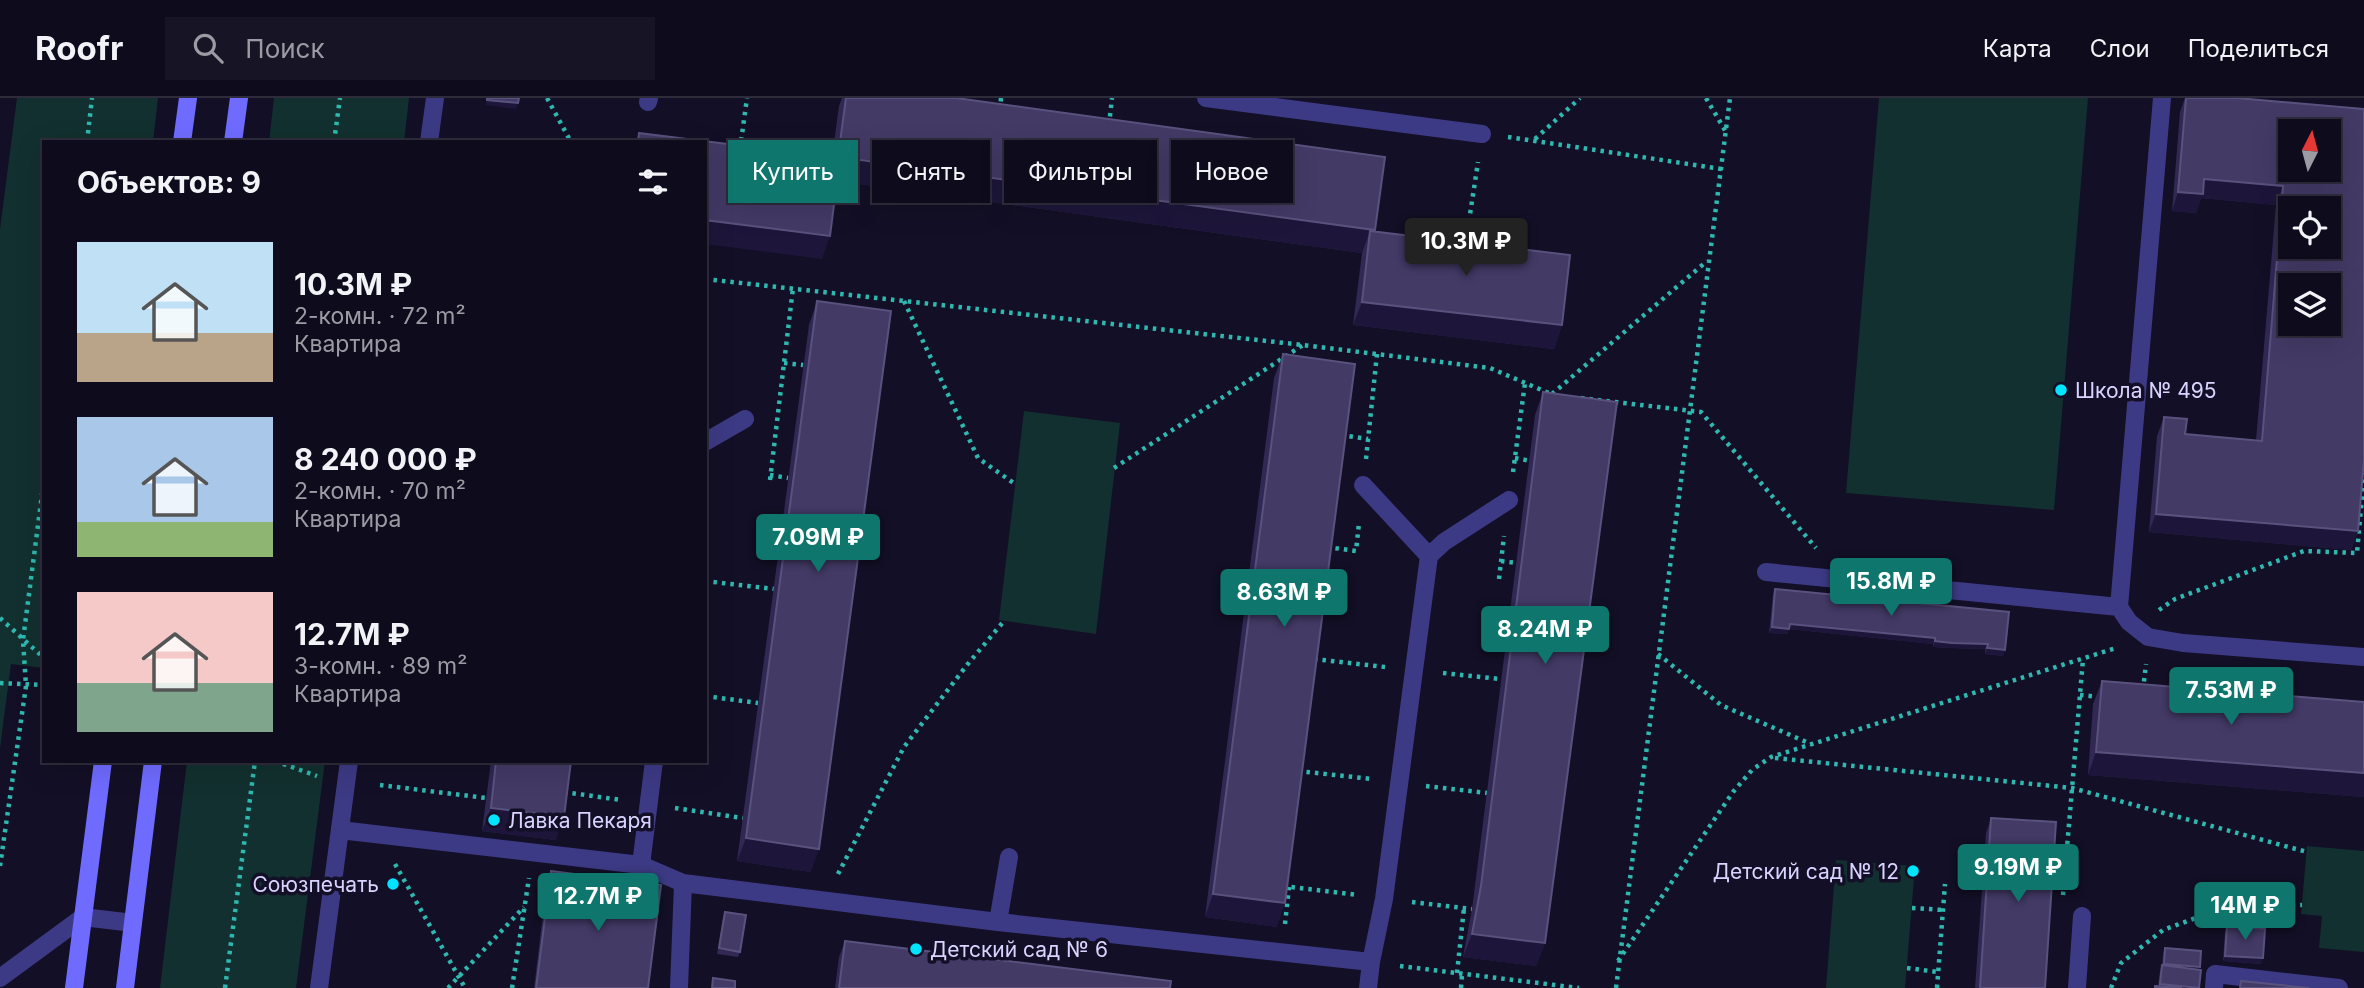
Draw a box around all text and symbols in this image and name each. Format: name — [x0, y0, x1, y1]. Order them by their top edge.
search box — [165, 17, 655, 80]
text: Roofr — [35, 28, 123, 68]
icon: search — [189, 29, 227, 67]
text: Поиск — [245, 33, 325, 64]
text: Карта — [1983, 34, 2052, 63]
text: Слои — [2090, 34, 2150, 63]
text: Поделиться — [2188, 34, 2329, 63]
north arrow — [2278, 119, 2342, 182]
map controls — [2278, 119, 2341, 336]
chip: Купить — [728, 140, 858, 203]
chip: Снять — [872, 140, 990, 203]
chip: Фильтры — [1004, 140, 1157, 203]
chip: Новое — [1171, 140, 1293, 203]
icon: filters — [634, 163, 672, 201]
text: Объектов: 9 — [77, 164, 261, 200]
button: locate — [2278, 196, 2341, 259]
pin: 10.3M ₽ — [1401, 218, 1531, 278]
text: 10.3M ₽ — [1421, 227, 1511, 255]
text: 10.3M ₽ — [294, 266, 412, 302]
icon: home — [133, 270, 217, 354]
button: layers — [2278, 273, 2341, 336]
text: 2-комн. · 72 m² — [294, 302, 466, 330]
text: Квартира — [294, 330, 401, 358]
place label: Школа № 495 — [2075, 378, 2217, 403]
marker: Школа № 495 — [2053, 382, 2069, 398]
text: 8 240 000 ₽ — [294, 441, 477, 477]
icon: home — [133, 445, 217, 529]
text: 2-комн. · 70 m² — [294, 477, 466, 505]
text: Квартира — [294, 505, 401, 533]
pin: 7.09M ₽ — [753, 514, 883, 574]
text: 7.09M ₽ — [772, 523, 864, 551]
pin: 15.8M ₽ — [1826, 559, 1956, 618]
text: 15.8M ₽ — [1846, 567, 1936, 595]
pin: 8.63M ₽ — [1219, 570, 1349, 629]
text: 8.63M ₽ — [1236, 578, 1332, 606]
pin: 8.24M ₽ — [1480, 606, 1610, 666]
text: 8.24M ₽ — [1497, 615, 1593, 643]
text: 12.7M ₽ — [294, 616, 410, 652]
icon: home — [133, 620, 217, 704]
text: 3-комн. · 89 m² — [294, 652, 467, 680]
pin: 7.53M ₽ — [2166, 668, 2296, 727]
text: 7.53M ₽ — [2185, 676, 2277, 704]
text: Квартира — [294, 680, 401, 708]
place label: Лавка Пекаря — [508, 808, 652, 833]
marker: Лавка Пекаря — [486, 812, 502, 828]
pin: 9.19M ₽ — [1953, 844, 2083, 904]
text: 9.19M ₽ — [1974, 853, 2062, 881]
place label: Детский сад № 12 — [1713, 859, 1899, 884]
marker: Детский сад № 12 — [1905, 863, 1921, 879]
place label: Союзпечать — [252, 872, 379, 897]
pin: 12.7M ₽ — [533, 874, 663, 933]
marker: Союзпечать — [385, 876, 401, 892]
text: 12.7M ₽ — [554, 882, 642, 910]
pin: 14M ₽ — [2196, 882, 2294, 942]
text: 14M ₽ — [2210, 891, 2280, 919]
place label: Детский сад № 6 — [930, 937, 1108, 962]
marker: Детский сад № 6 — [908, 941, 924, 957]

